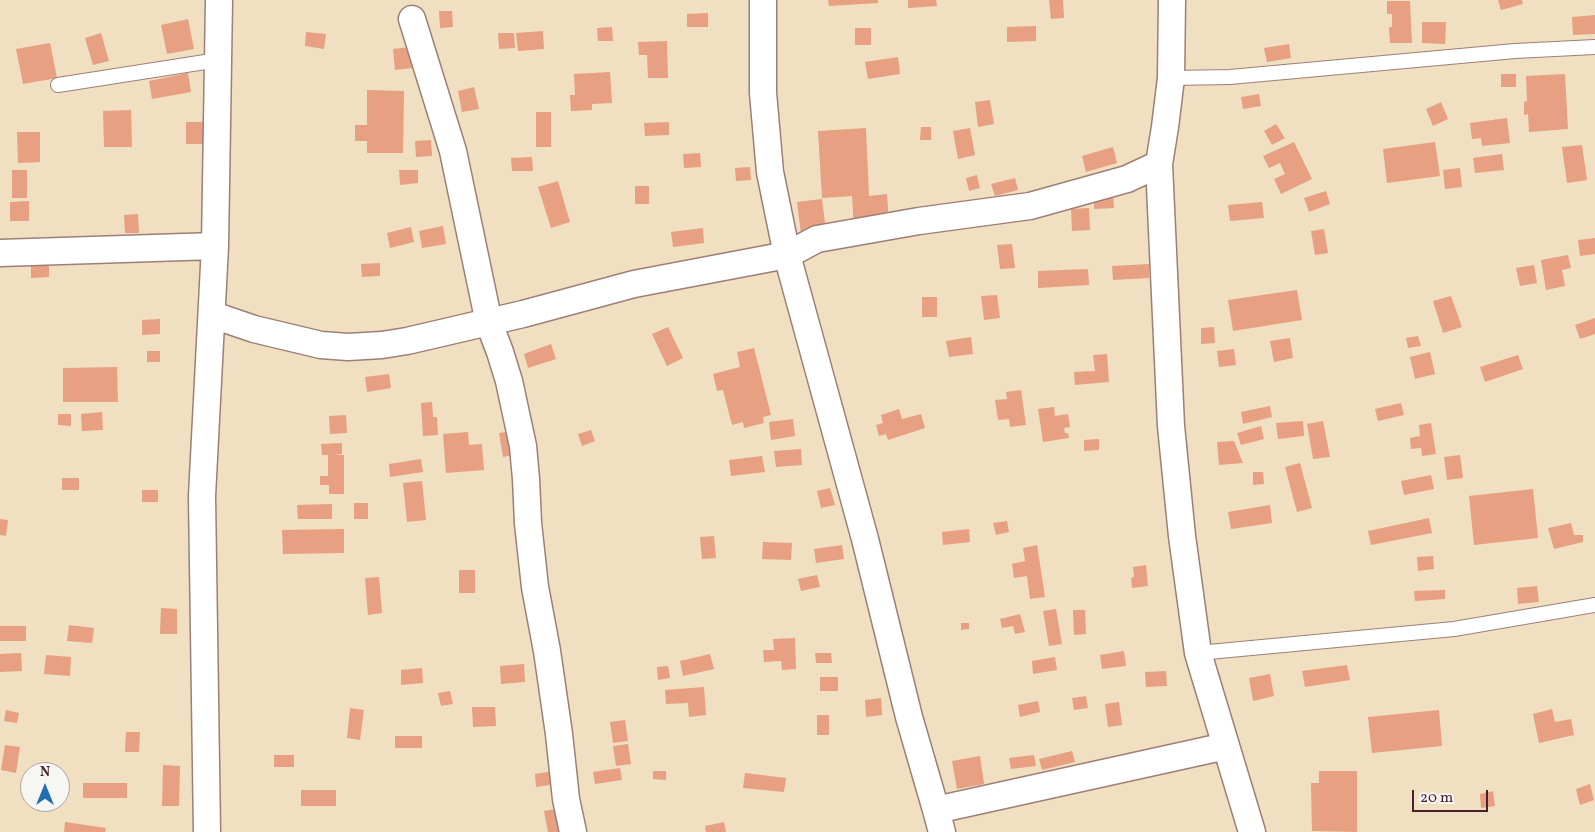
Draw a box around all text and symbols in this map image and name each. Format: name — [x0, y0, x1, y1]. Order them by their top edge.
north arrow — [20, 762, 70, 812]
text: N — [40, 763, 50, 782]
scale bar — [1415, 780, 1491, 812]
text: 20 m — [1420, 788, 1453, 809]

